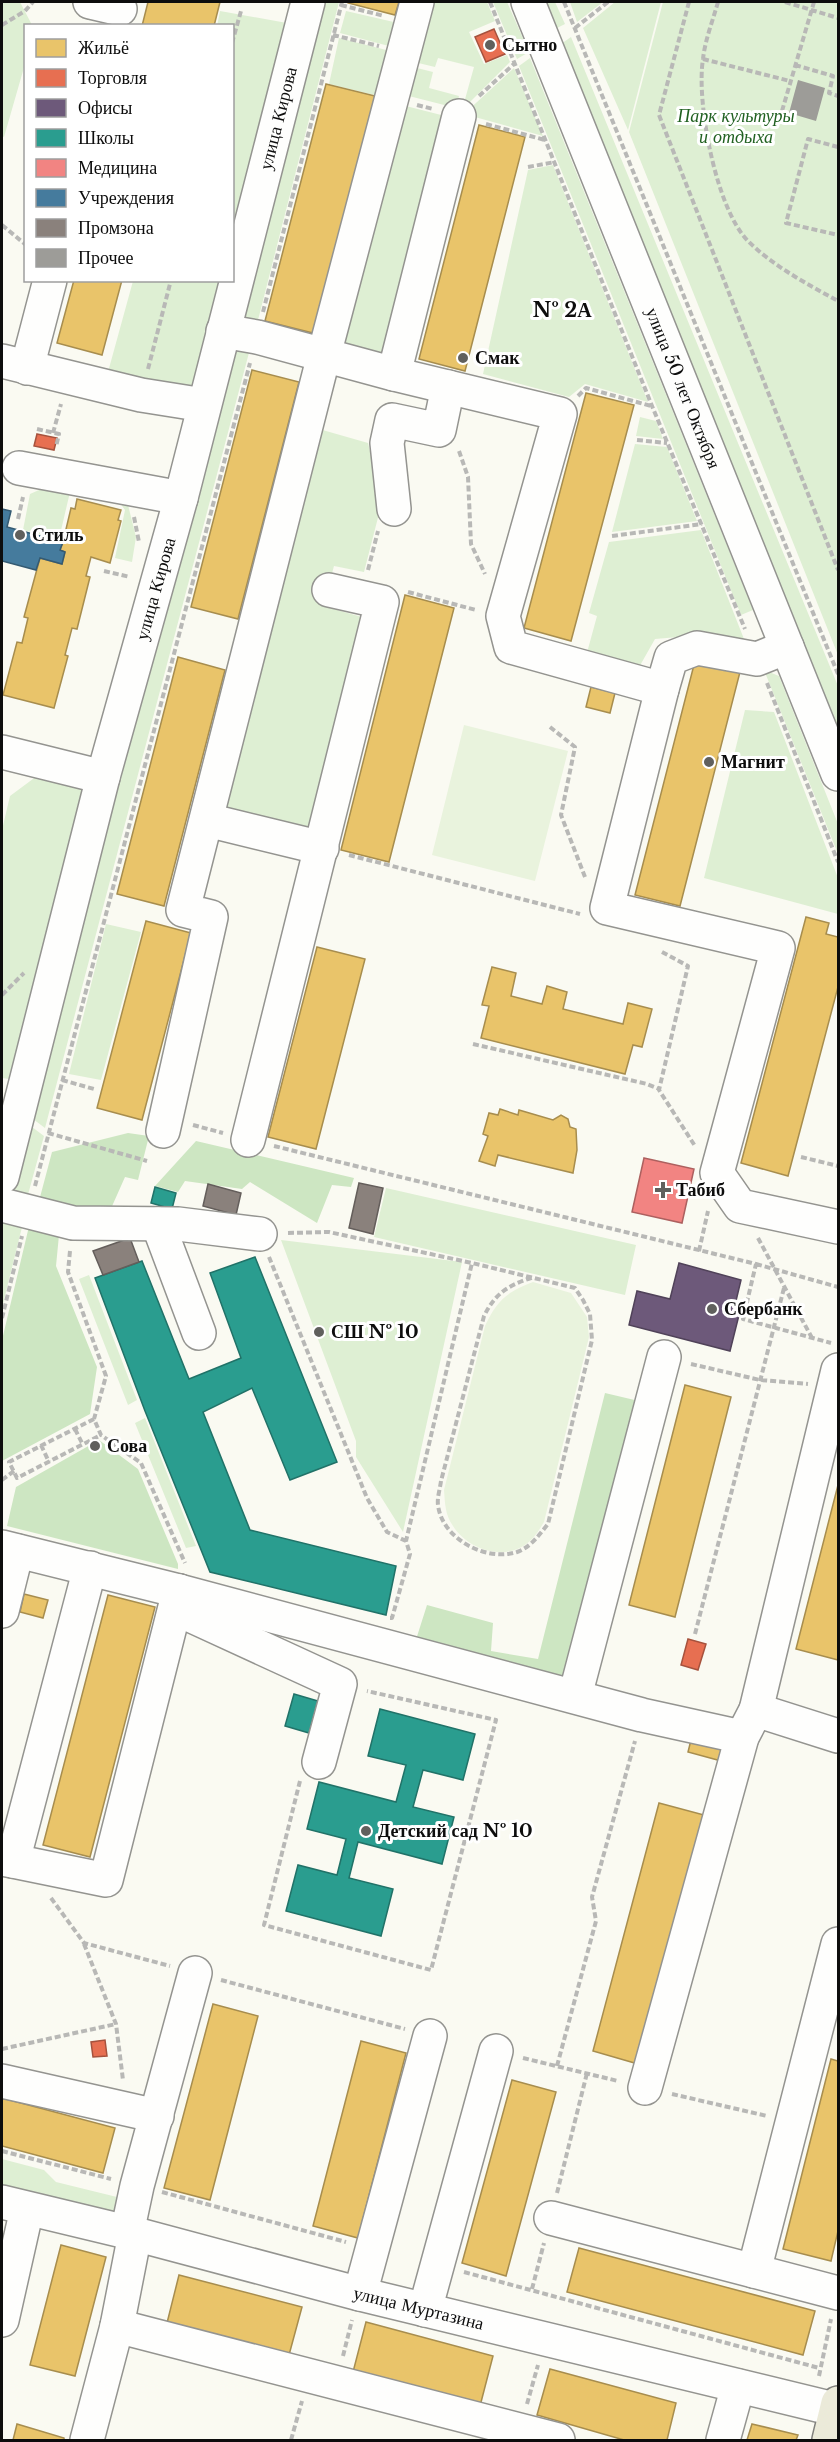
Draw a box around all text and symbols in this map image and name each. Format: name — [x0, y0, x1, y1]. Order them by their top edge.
legend — [24, 24, 234, 282]
place label: Сытно — [502, 34, 557, 56]
text: Жильё — [78, 37, 129, 59]
marker: Сытно — [483, 38, 497, 52]
street label: улица Кирова — [254, 65, 302, 172]
text: Торговля — [78, 67, 147, 89]
text: Офисы — [78, 97, 132, 119]
park label: Парк культуры и отдыха — [676, 105, 795, 148]
text: Школы — [78, 127, 134, 149]
text: Медицина — [78, 157, 157, 179]
text: Учреждения — [78, 187, 174, 209]
text: Промзона — [78, 217, 154, 239]
text: Прочее — [78, 247, 134, 269]
district label: № 2А — [532, 298, 592, 322]
street label: улица 50 лет Октября — [641, 304, 725, 472]
place label: Смак — [475, 347, 520, 369]
marker: Смак — [456, 351, 470, 365]
place label: Стиль — [32, 524, 84, 546]
marker: Стиль — [13, 528, 27, 542]
street label: улица Кирова — [131, 535, 180, 643]
place label: Магнит — [721, 751, 785, 773]
marker: Магнит — [702, 755, 716, 769]
place label: Табиб — [676, 1179, 725, 1201]
marker: Табиб — [654, 1181, 672, 1199]
place label: Сбербанк — [724, 1298, 803, 1320]
marker: Сбербанк — [705, 1302, 719, 1316]
place label: СШ № 10 — [331, 1321, 419, 1343]
marker: СШ № 10 — [312, 1325, 326, 1339]
place label: Сова — [107, 1435, 147, 1457]
marker: Сова — [88, 1439, 102, 1453]
place label: Детский сад № 10 — [378, 1820, 533, 1842]
marker: Детский сад № 10 — [359, 1824, 373, 1838]
street label: улица Муртазина — [351, 2282, 486, 2335]

